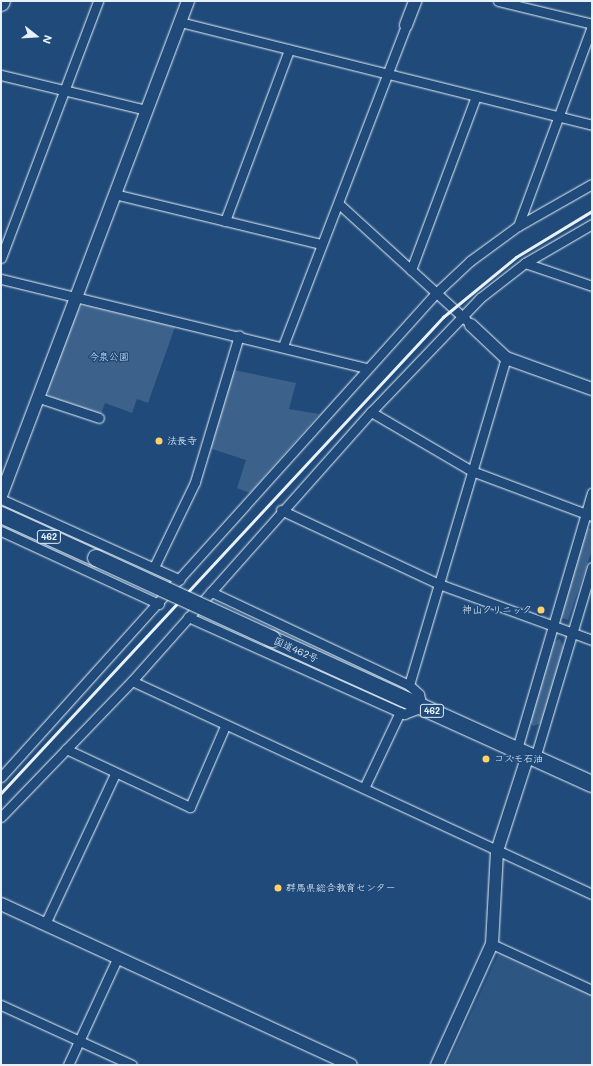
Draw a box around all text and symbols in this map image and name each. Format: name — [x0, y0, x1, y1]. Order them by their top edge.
north arrow — [16, 16, 56, 56]
text: N — [40, 33, 56, 46]
park label: 今泉公園 — [89, 351, 129, 363]
place label: 法長寺 — [167, 435, 197, 447]
marker: 法長寺 — [154, 436, 164, 446]
road number: 462 — [36, 530, 62, 544]
place label: 神山クリニック — [462, 604, 532, 616]
marker: 神山クリニック — [535, 604, 547, 616]
street label: 国道462号 — [272, 635, 320, 665]
road number: 462 — [419, 704, 445, 718]
place label: コスモ石油 — [494, 753, 544, 765]
marker: コスモ石油 — [481, 754, 491, 764]
place label: 群馬県総合教育センター — [286, 882, 396, 894]
marker: 群馬県総合教育センター — [273, 883, 283, 893]

